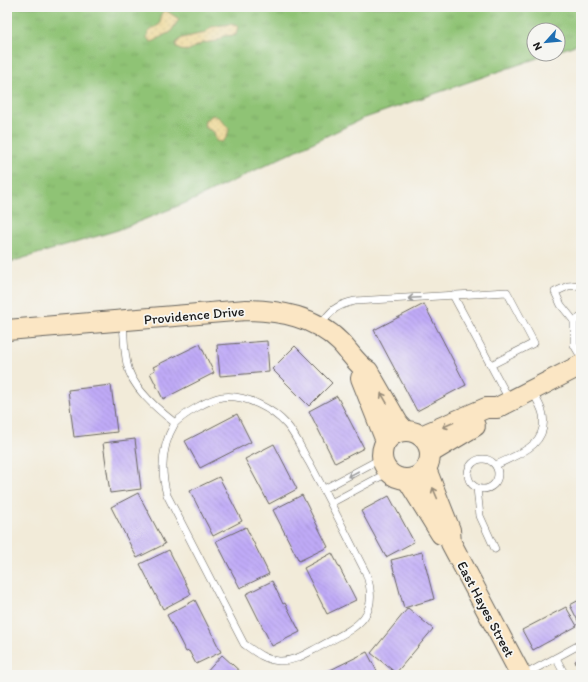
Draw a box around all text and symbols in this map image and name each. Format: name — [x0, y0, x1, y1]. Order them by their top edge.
north arrow — [526, 22, 566, 62]
text: N — [530, 40, 545, 53]
one-way arrow — [408, 294, 421, 301]
street label: Providence Drive — [143, 303, 245, 328]
one-way arrow — [380, 392, 388, 404]
one-way arrow — [442, 422, 454, 429]
one-way arrow — [347, 470, 359, 478]
one-way arrow — [431, 487, 438, 499]
street label: East Hayes Street — [453, 558, 518, 660]

